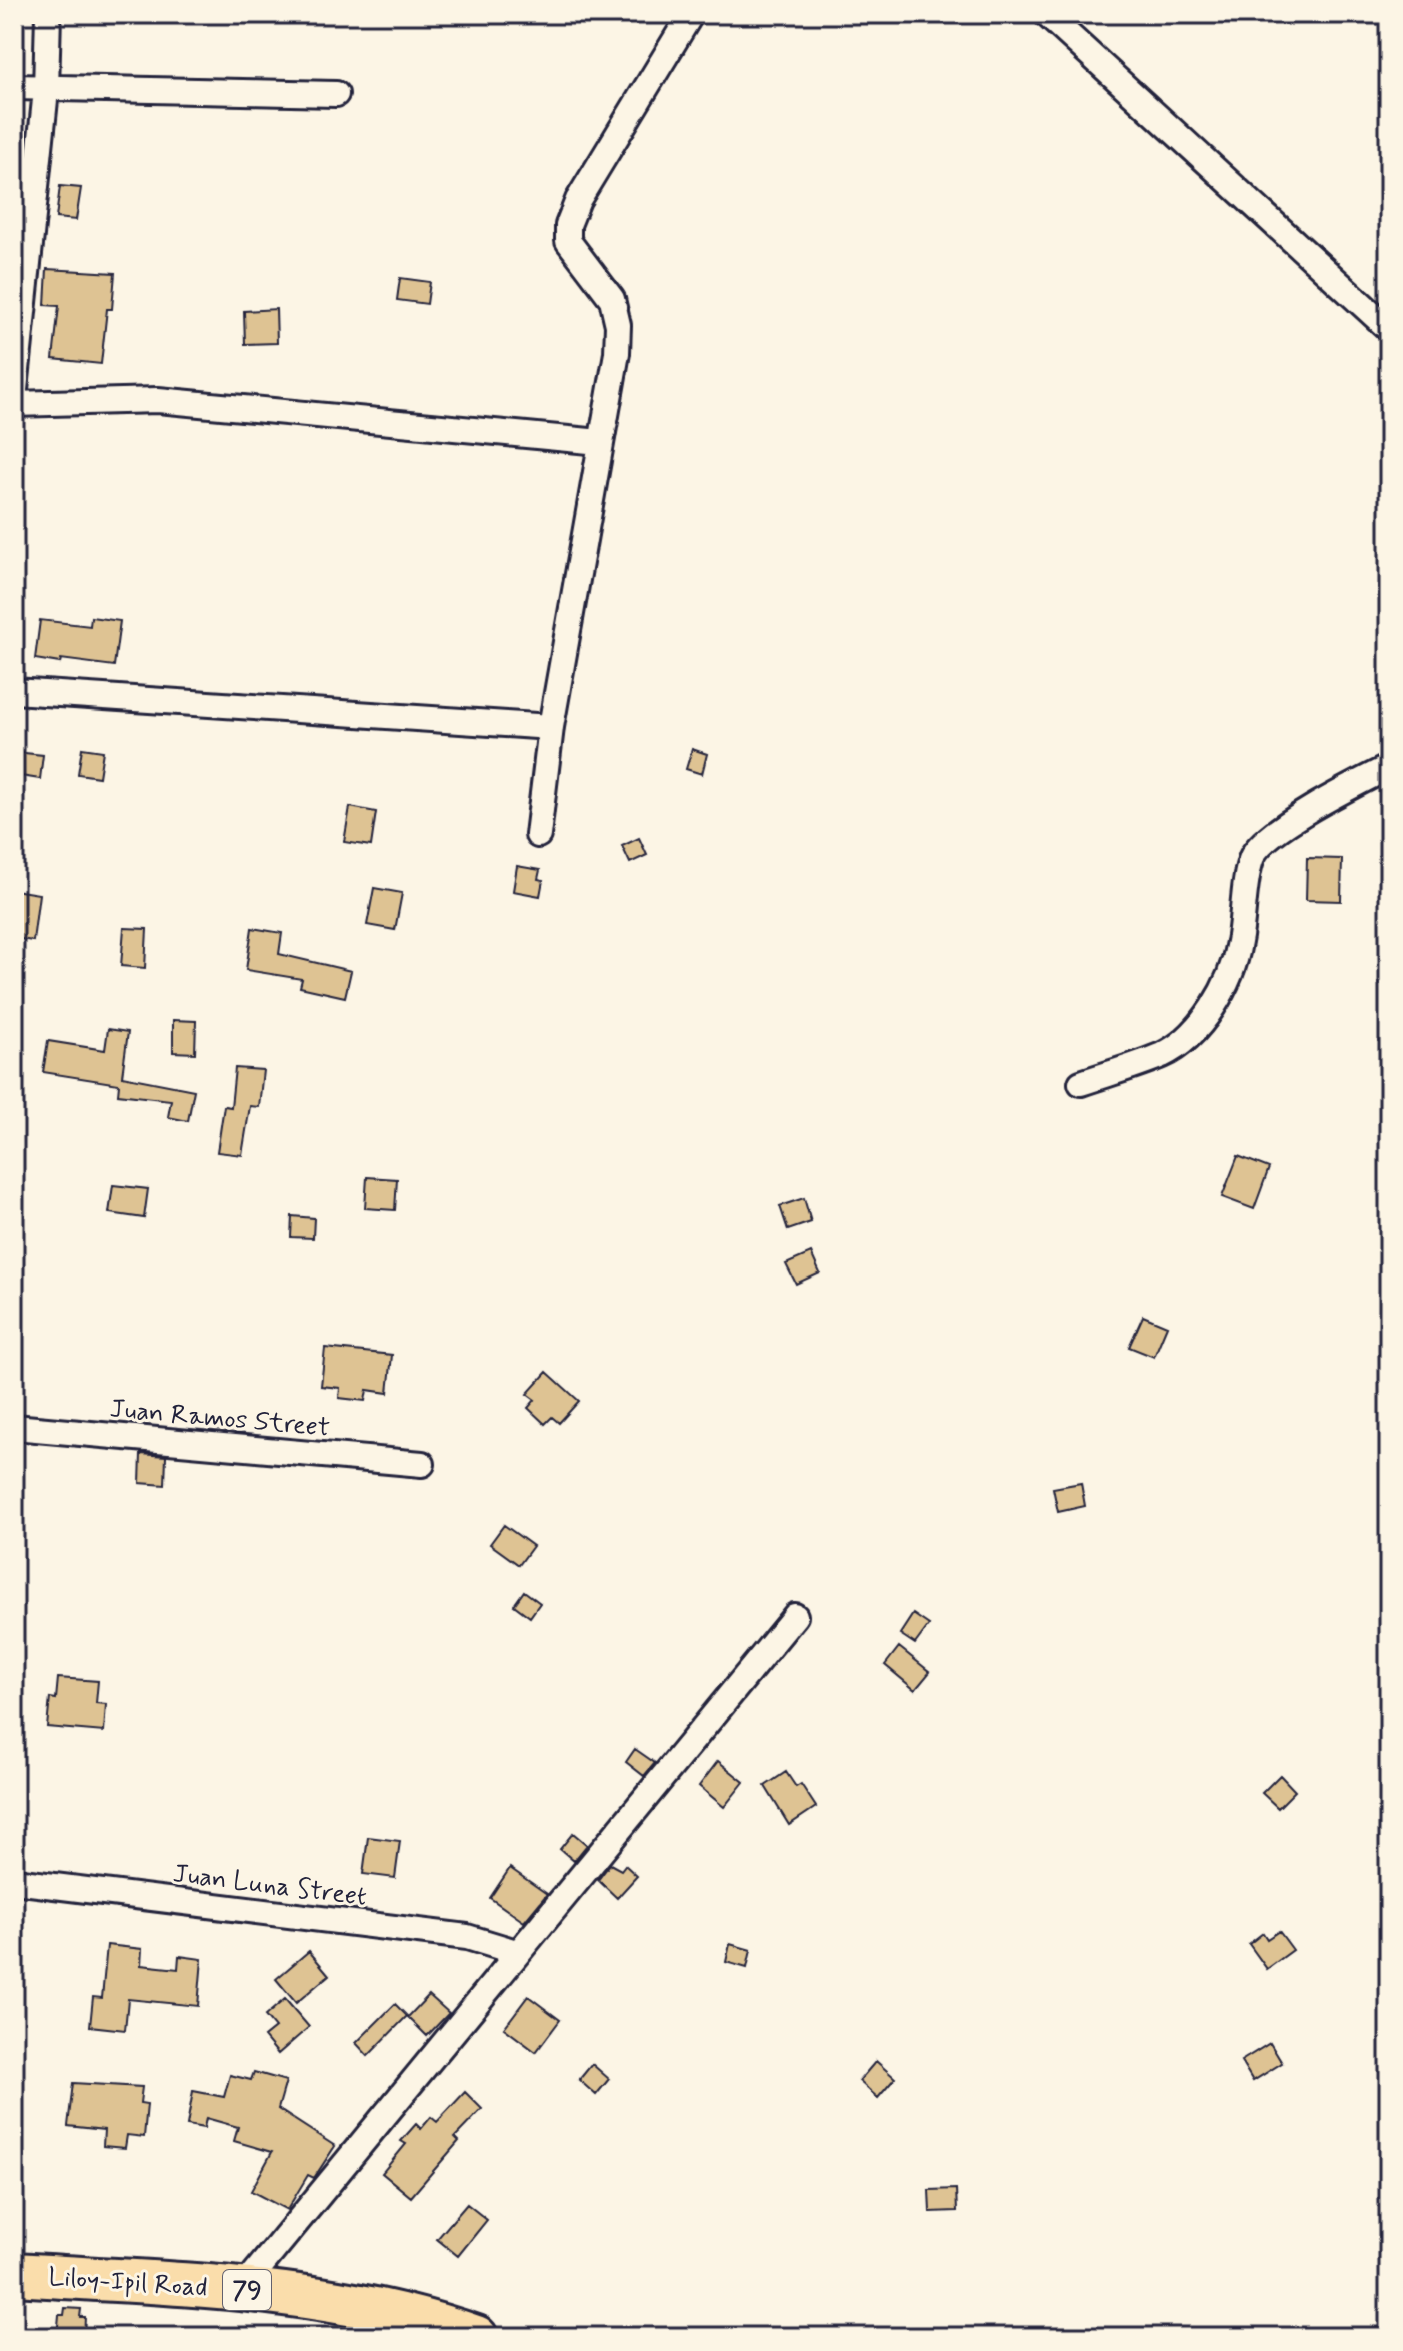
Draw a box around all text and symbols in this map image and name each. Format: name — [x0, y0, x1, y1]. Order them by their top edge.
street label: Juan Ramos Street — [108, 1392, 331, 1446]
street label: Juan Luna Street — [171, 1857, 369, 1915]
street label: Liloy-Ipil Road — [47, 2260, 208, 2306]
road number: 79 — [223, 2270, 271, 2310]

